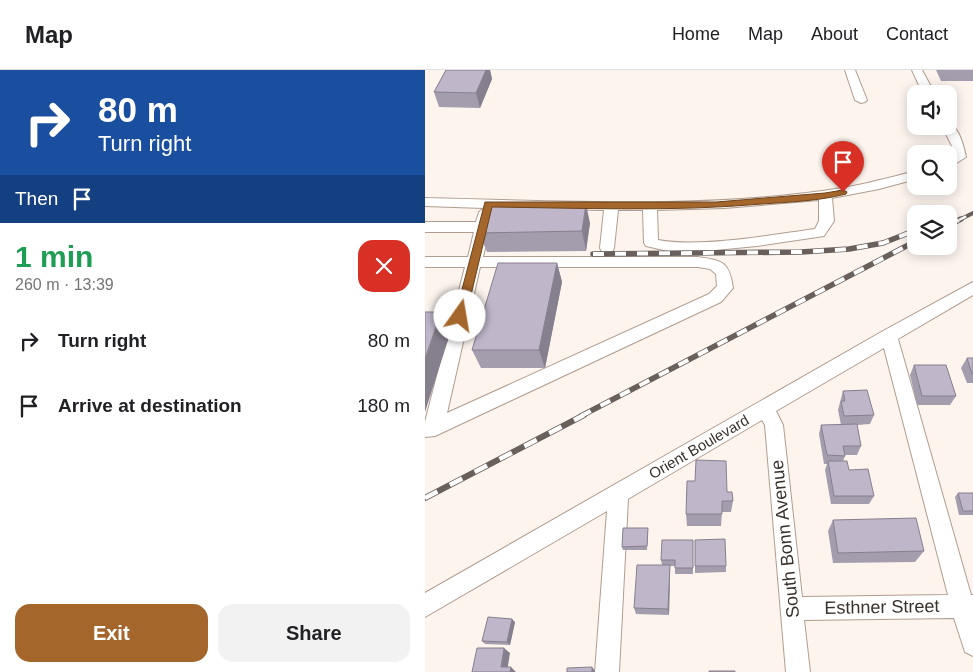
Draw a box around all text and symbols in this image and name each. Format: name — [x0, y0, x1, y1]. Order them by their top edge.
text: Map — [25, 21, 73, 48]
text: Home — [672, 24, 720, 44]
text: Map — [748, 24, 783, 44]
text: About — [811, 24, 858, 44]
text: Contact — [886, 24, 948, 44]
map controls — [907, 85, 957, 255]
button: sound — [907, 85, 957, 135]
icon: right — [15, 90, 80, 155]
text: 80 m — [98, 90, 178, 129]
text: Turn right — [98, 131, 191, 156]
pin — [822, 141, 864, 192]
button: search — [907, 145, 957, 195]
icon: arrive — [829, 148, 857, 176]
icon: arrive — [68, 185, 96, 213]
text: Then — [15, 188, 58, 209]
button: layers — [907, 205, 957, 255]
text: 1 min — [15, 240, 93, 273]
button: close — [358, 240, 410, 292]
text: 260 m · 13:39 — [15, 276, 114, 293]
position arrow — [433, 289, 485, 341]
icon: right — [15, 327, 43, 355]
text: Turn right — [58, 330, 146, 351]
text: 80 m — [368, 330, 410, 351]
icon: arrive — [15, 392, 43, 420]
text: Arrive at destination — [58, 395, 242, 416]
text: 180 m — [357, 395, 410, 416]
street label: Orient Boulevard — [646, 411, 752, 482]
street label: South Bonn Avenue — [767, 459, 803, 619]
street label: Esthner Street — [824, 596, 940, 618]
button: Exit — [15, 604, 208, 662]
button: Share — [218, 604, 410, 662]

